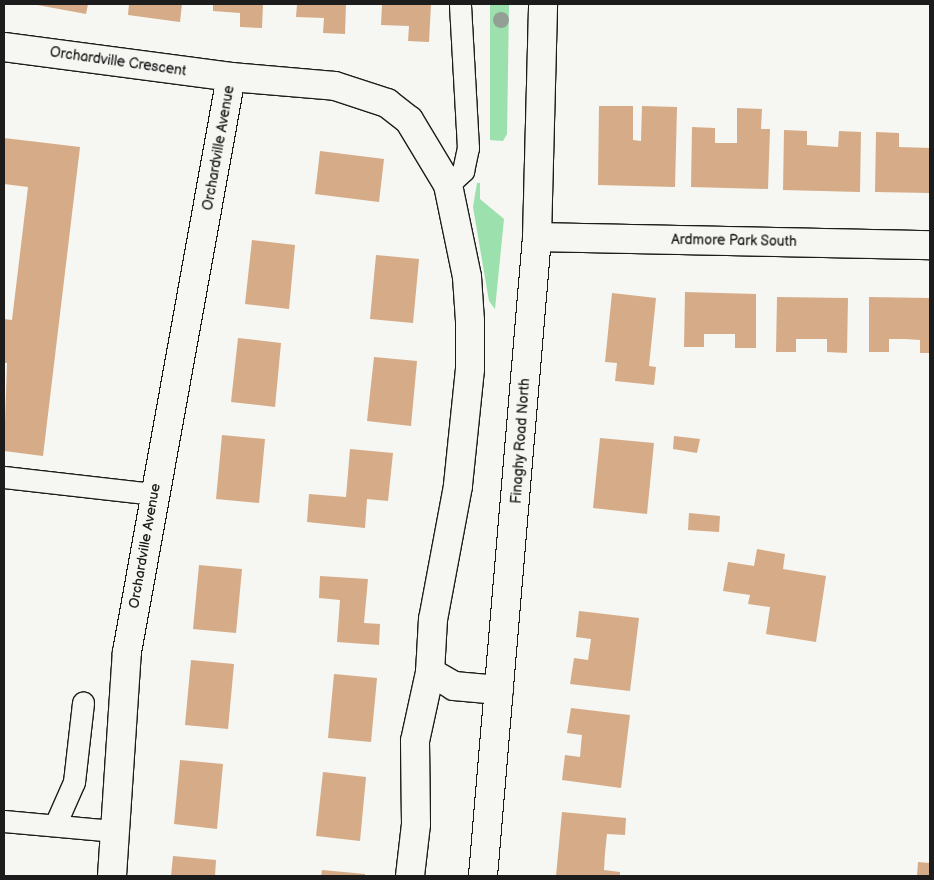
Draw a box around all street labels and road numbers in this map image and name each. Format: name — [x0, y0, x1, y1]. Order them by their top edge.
street label: Orchardville Crescent — [49, 44, 187, 80]
street label: Orchardville Avenue — [200, 84, 238, 212]
street label: Ardmore Park South — [671, 232, 797, 250]
street label: Finaghy Road North — [508, 377, 534, 505]
street label: Orchardville Avenue — [126, 482, 164, 610]

